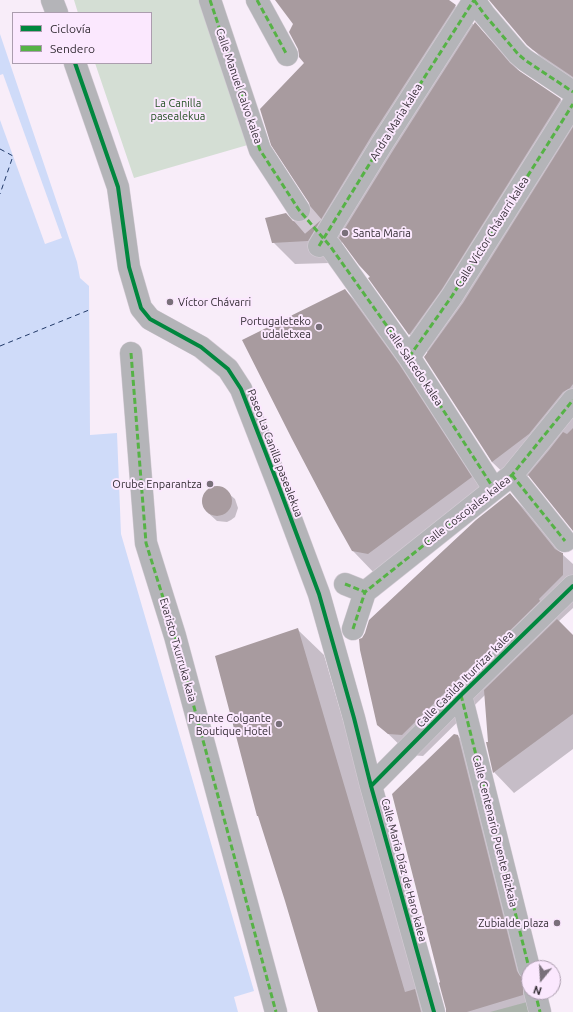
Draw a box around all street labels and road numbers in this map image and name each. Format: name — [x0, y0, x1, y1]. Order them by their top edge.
street label: Calle Manuel Calvo kalea — [213, 26, 265, 146]
street label: Andra Maria kalea — [367, 81, 425, 163]
street label: Calle Víctor Chávarri kalea — [452, 174, 532, 290]
street label: Calle Salcedo kalea — [382, 324, 446, 408]
street label: Paseo La Canilla pasealekua — [244, 387, 306, 519]
street label: Calle Coscojales kalea — [421, 473, 513, 549]
street label: Evaristo Txurruka kaia — [157, 596, 199, 704]
street label: Calle Casilda Iturrizar kalea — [414, 628, 516, 730]
street label: Calle Centenario Puente Bizkaia — [470, 754, 520, 908]
street label: Calle María Díaz de Haro kalea — [378, 797, 430, 943]

